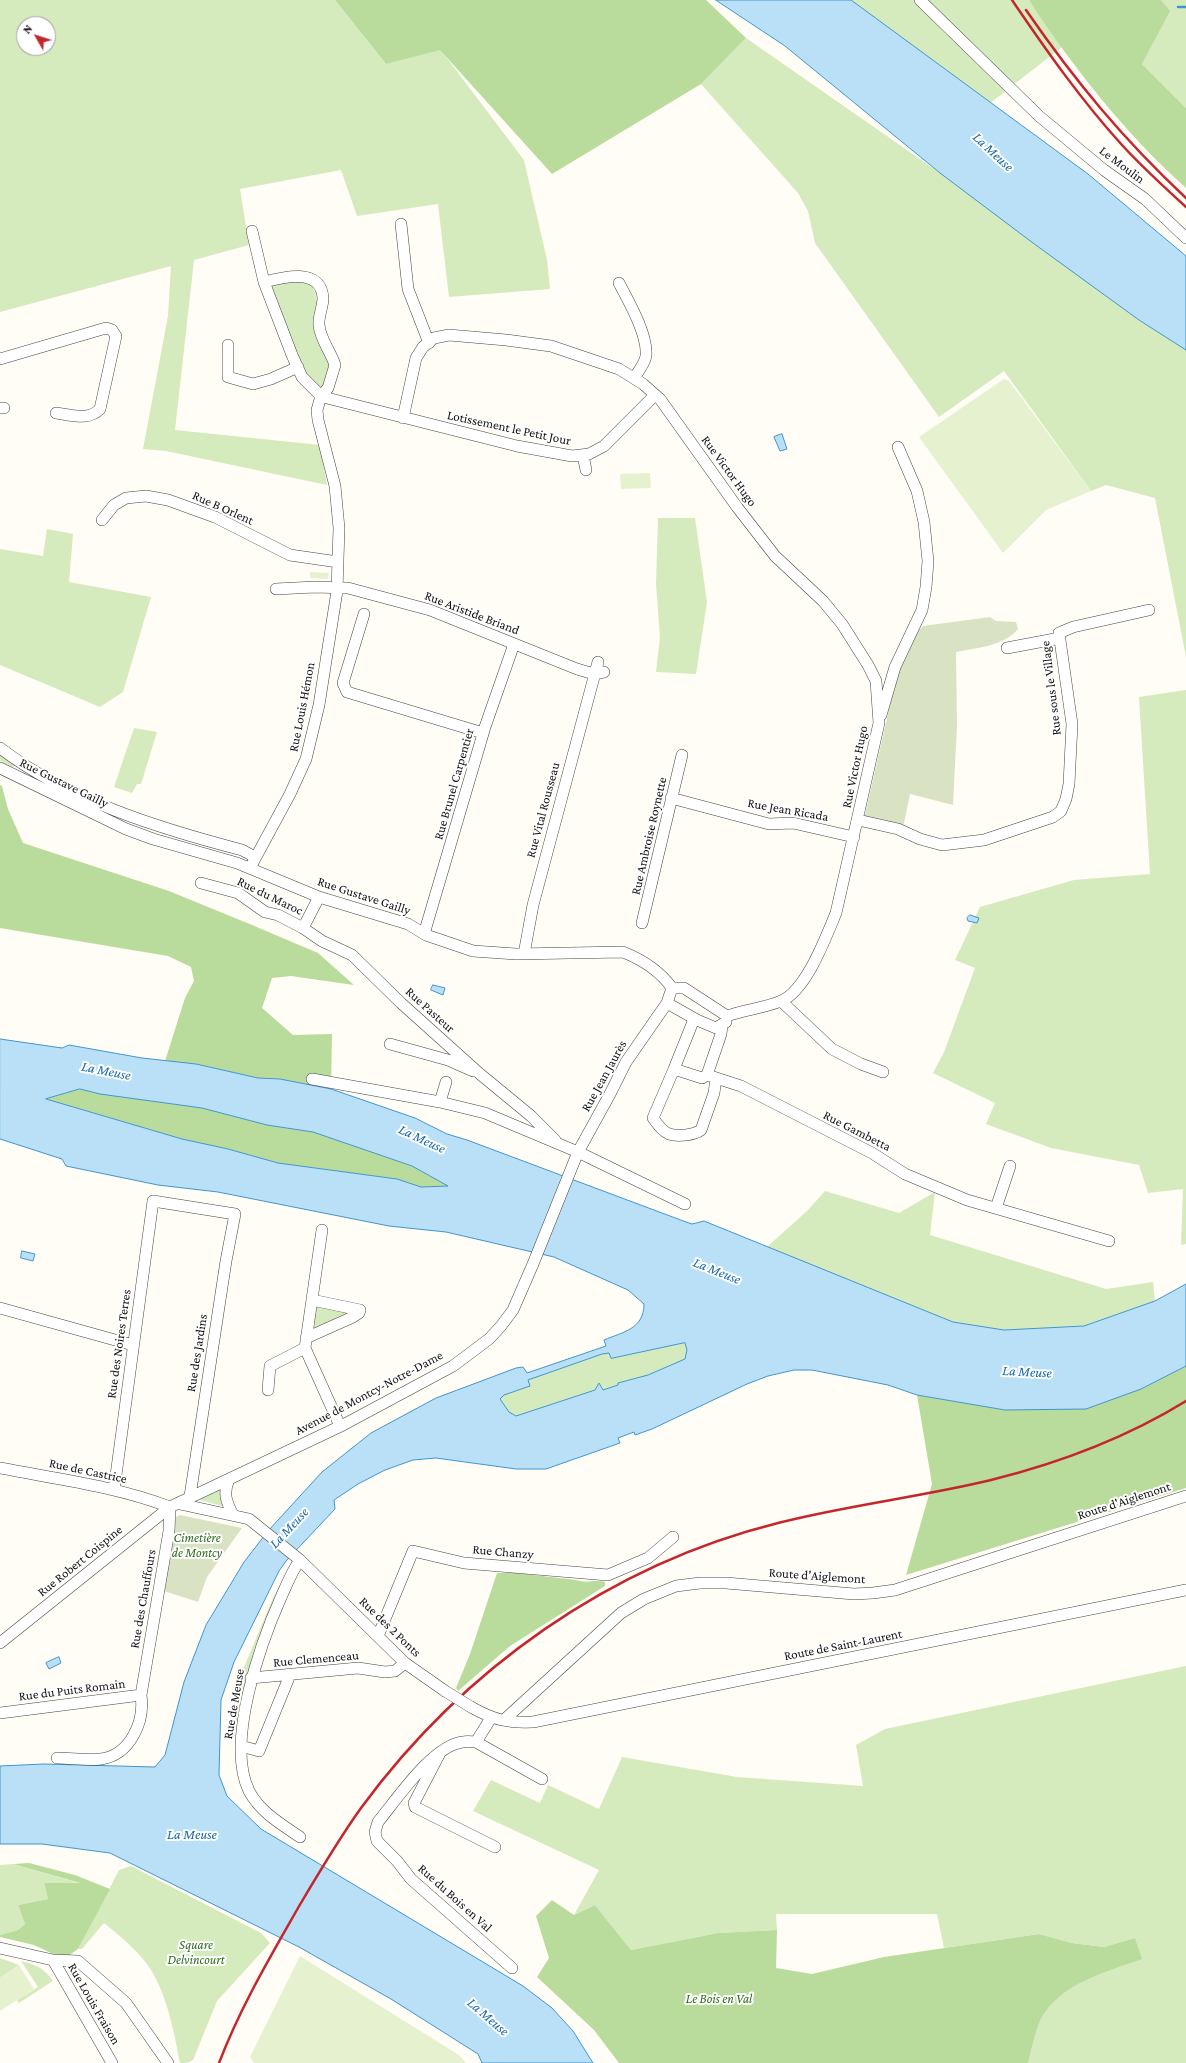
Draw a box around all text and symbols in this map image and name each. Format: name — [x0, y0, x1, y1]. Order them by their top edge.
north arrow — [16, 16, 56, 56]
text: N — [20, 22, 34, 36]
water label: La Meuse — [969, 129, 1017, 175]
street label: Le Moulin — [1096, 143, 1148, 187]
street label: Lotissement le Petit Jour — [446, 407, 572, 449]
street label: Rue Victor Hugo — [698, 432, 760, 510]
street label: Rue B Orlent — [190, 488, 256, 528]
street label: Rue Aristide Briand — [422, 588, 522, 638]
street label: Rue sous le Village — [1037, 640, 1065, 736]
street label: Rue Louis Hémon — [286, 661, 318, 753]
street label: Rue Victor Hugo — [839, 724, 871, 810]
street label: Rue Brunel Carpentier — [431, 727, 477, 841]
street label: Rue Gustave Gailly — [17, 755, 111, 811]
street label: Rue Vital Rousseau — [523, 761, 563, 859]
street label: Rue Ambroise Roynette — [628, 776, 670, 896]
street label: Rue Jean Ricada — [746, 795, 830, 825]
street label: Rue du Maroc — [235, 873, 305, 919]
street label: Rue Gustave Gailly — [315, 874, 413, 918]
street label: Rue Pasteur — [402, 984, 458, 1036]
street label: Rue Jean Jaurès — [578, 1038, 630, 1114]
water label: La Meuse — [80, 1058, 132, 1084]
street label: Rue Gambetta — [821, 1107, 893, 1155]
water label: La Meuse — [396, 1121, 448, 1157]
water label: La Meuse — [691, 1254, 743, 1288]
street label: Rue des Noires Terres — [104, 1288, 134, 1400]
street label: Rue des Jardins — [183, 1313, 211, 1393]
street label: Avenue de Montcy-Notre-Dame — [292, 1347, 446, 1439]
water label: La Meuse — [1002, 1362, 1052, 1382]
street label: Rue de Castrice — [48, 1455, 128, 1487]
street label: Route d'Aiglemont — [1076, 1479, 1172, 1523]
water label: La Meuse — [266, 1504, 312, 1552]
street label: Rue Robert Coispine — [34, 1522, 126, 1600]
park label: Cimetière de Montcy — [172, 1530, 222, 1561]
street label: Rue Chanzy — [472, 1542, 534, 1562]
street label: Rue des Chauffours — [127, 1548, 159, 1650]
street label: Route d'Aiglemont — [768, 1565, 866, 1587]
street label: Rue des 2 Ponts — [356, 1594, 424, 1660]
street label: Route de Saint-Laurent — [783, 1626, 903, 1664]
street label: Rue Clemenceau — [272, 1647, 360, 1671]
street label: Rue de Meuse — [220, 1668, 248, 1740]
street label: Rue du Puits Romain — [18, 1676, 126, 1704]
water label: La Meuse — [167, 1827, 217, 1843]
street label: Rue du Bois en Val — [415, 1861, 495, 1935]
park label: Square Delvincourt — [167, 1937, 225, 1968]
street label: Rue Louis Fraison — [64, 1960, 124, 2048]
park label: Le Bois en Val — [686, 1991, 752, 2007]
water label: La Meuse — [464, 1994, 512, 2040]

